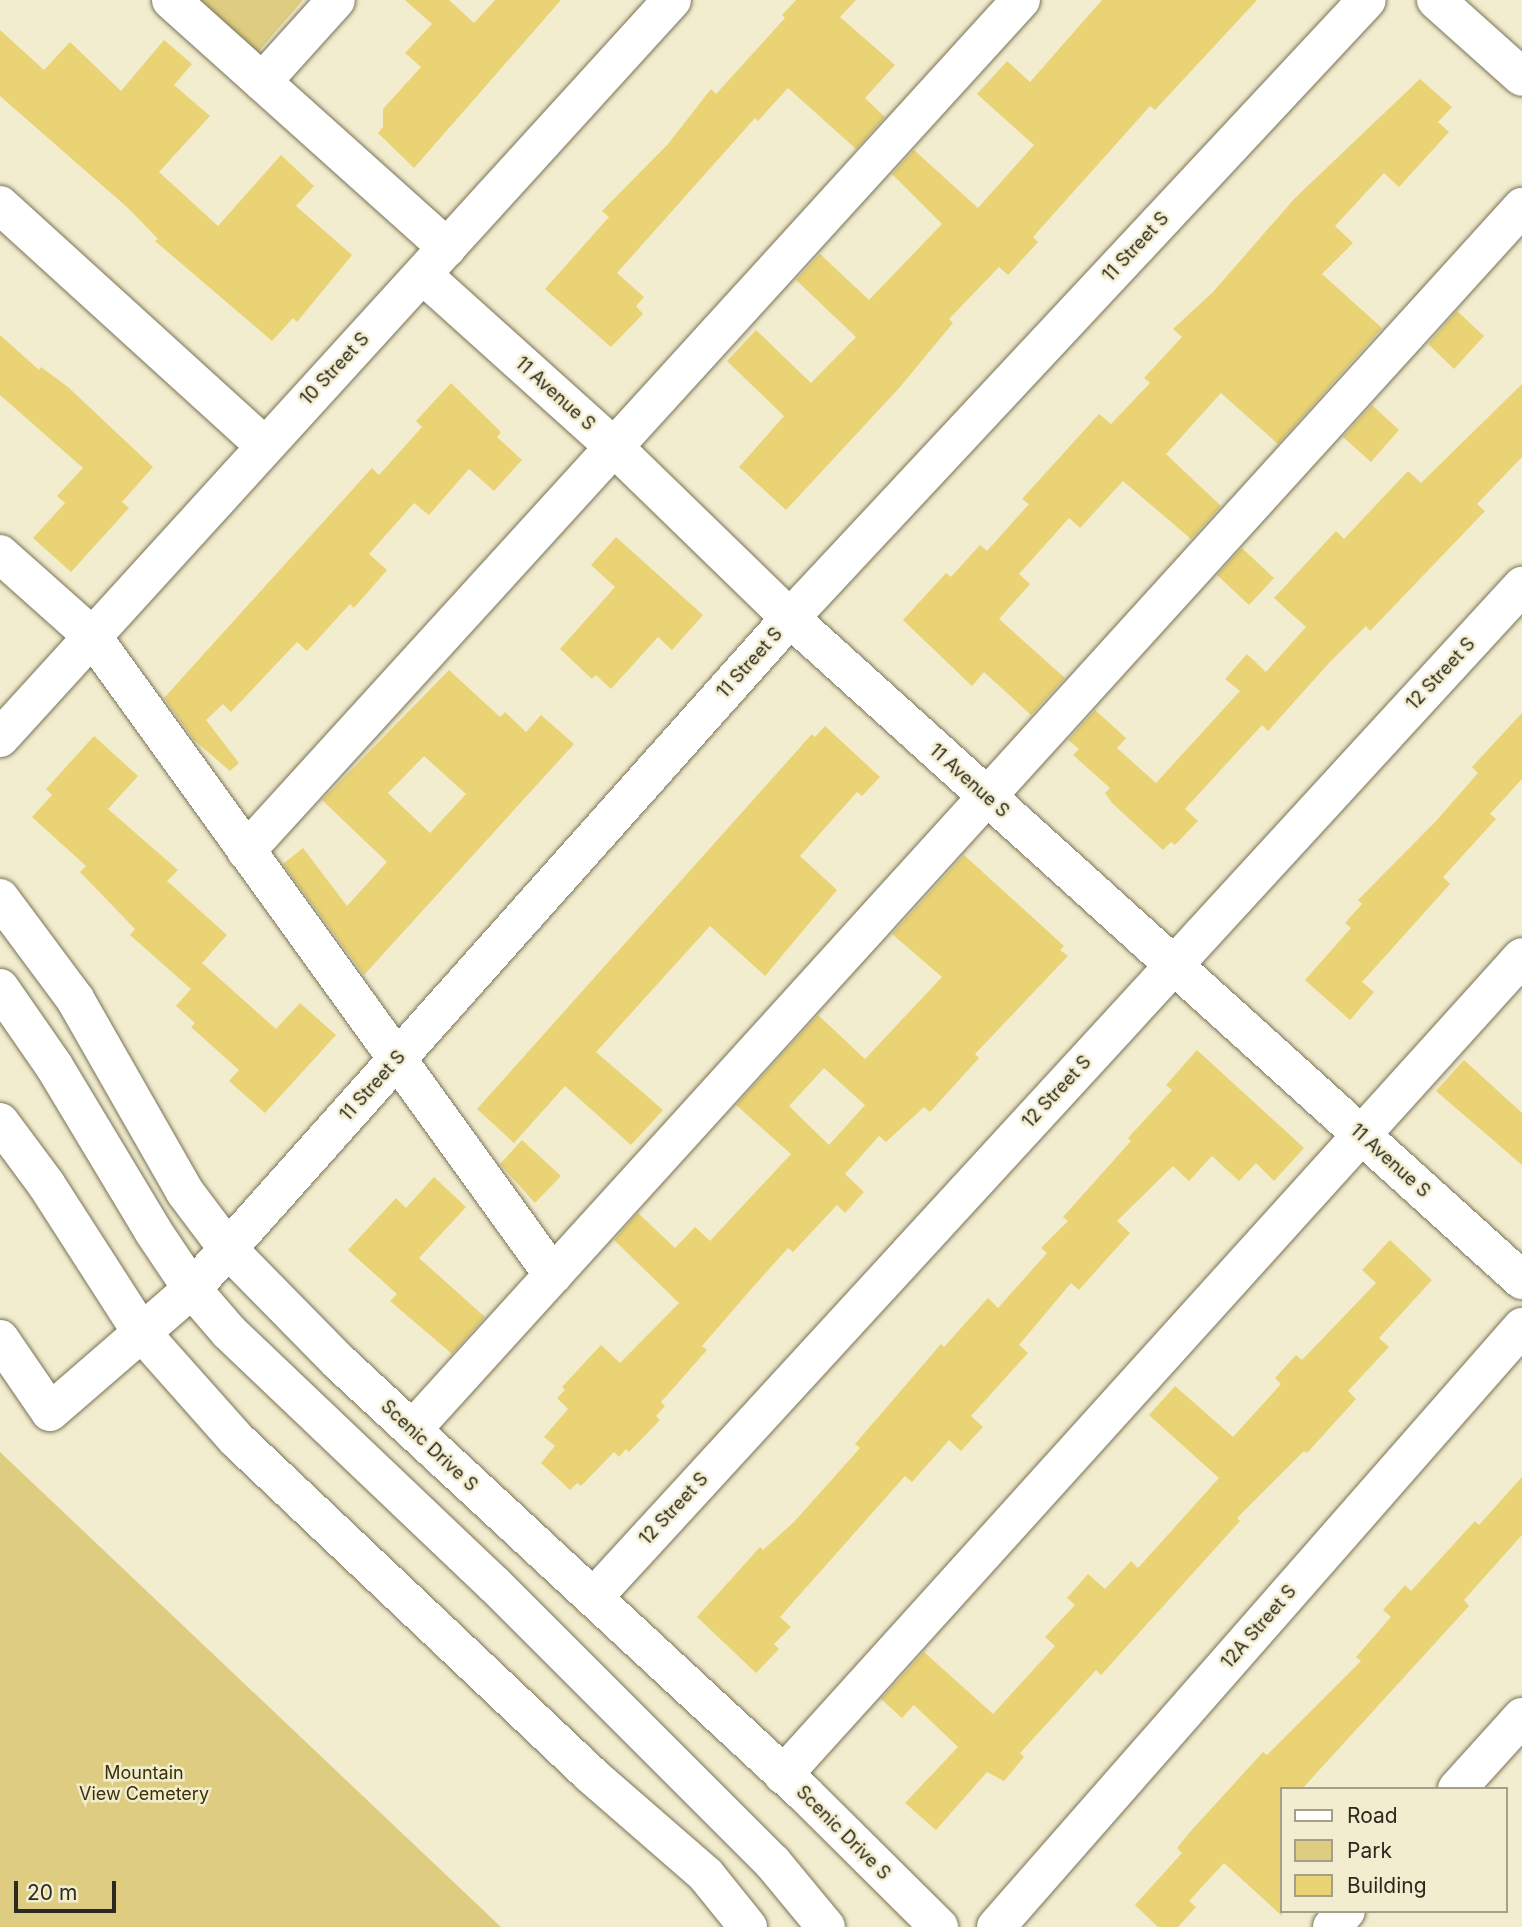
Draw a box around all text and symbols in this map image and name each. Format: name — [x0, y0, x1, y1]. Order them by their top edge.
street label: 11 Street S — [1098, 208, 1174, 286]
street label: 10 Street S — [296, 328, 374, 410]
street label: 11 Avenue S — [511, 353, 599, 435]
street label: 11 Street S — [713, 623, 787, 703]
street label: 12 Street S — [1402, 633, 1480, 715]
street label: 11 Avenue S — [925, 740, 1013, 822]
street label: 11 Street S — [336, 1046, 410, 1126]
street label: 12 Street S — [1018, 1051, 1096, 1133]
street label: 11 Avenue S — [1346, 1120, 1434, 1202]
street label: Scenic Drive S — [376, 1396, 482, 1496]
street label: 12 Street S — [635, 1468, 713, 1550]
street label: 12A Street S — [1217, 1581, 1301, 1673]
park label: Mountain View Cemetery — [79, 1763, 209, 1806]
street label: Scenic Drive S — [792, 1782, 894, 1884]
legend — [1280, 1787, 1508, 1913]
text: Road — [1347, 1803, 1398, 1828]
text: Park — [1347, 1838, 1392, 1863]
scale bar — [18, 1868, 119, 1912]
text: Building — [1347, 1873, 1427, 1898]
text: 20 m — [27, 1880, 77, 1905]

